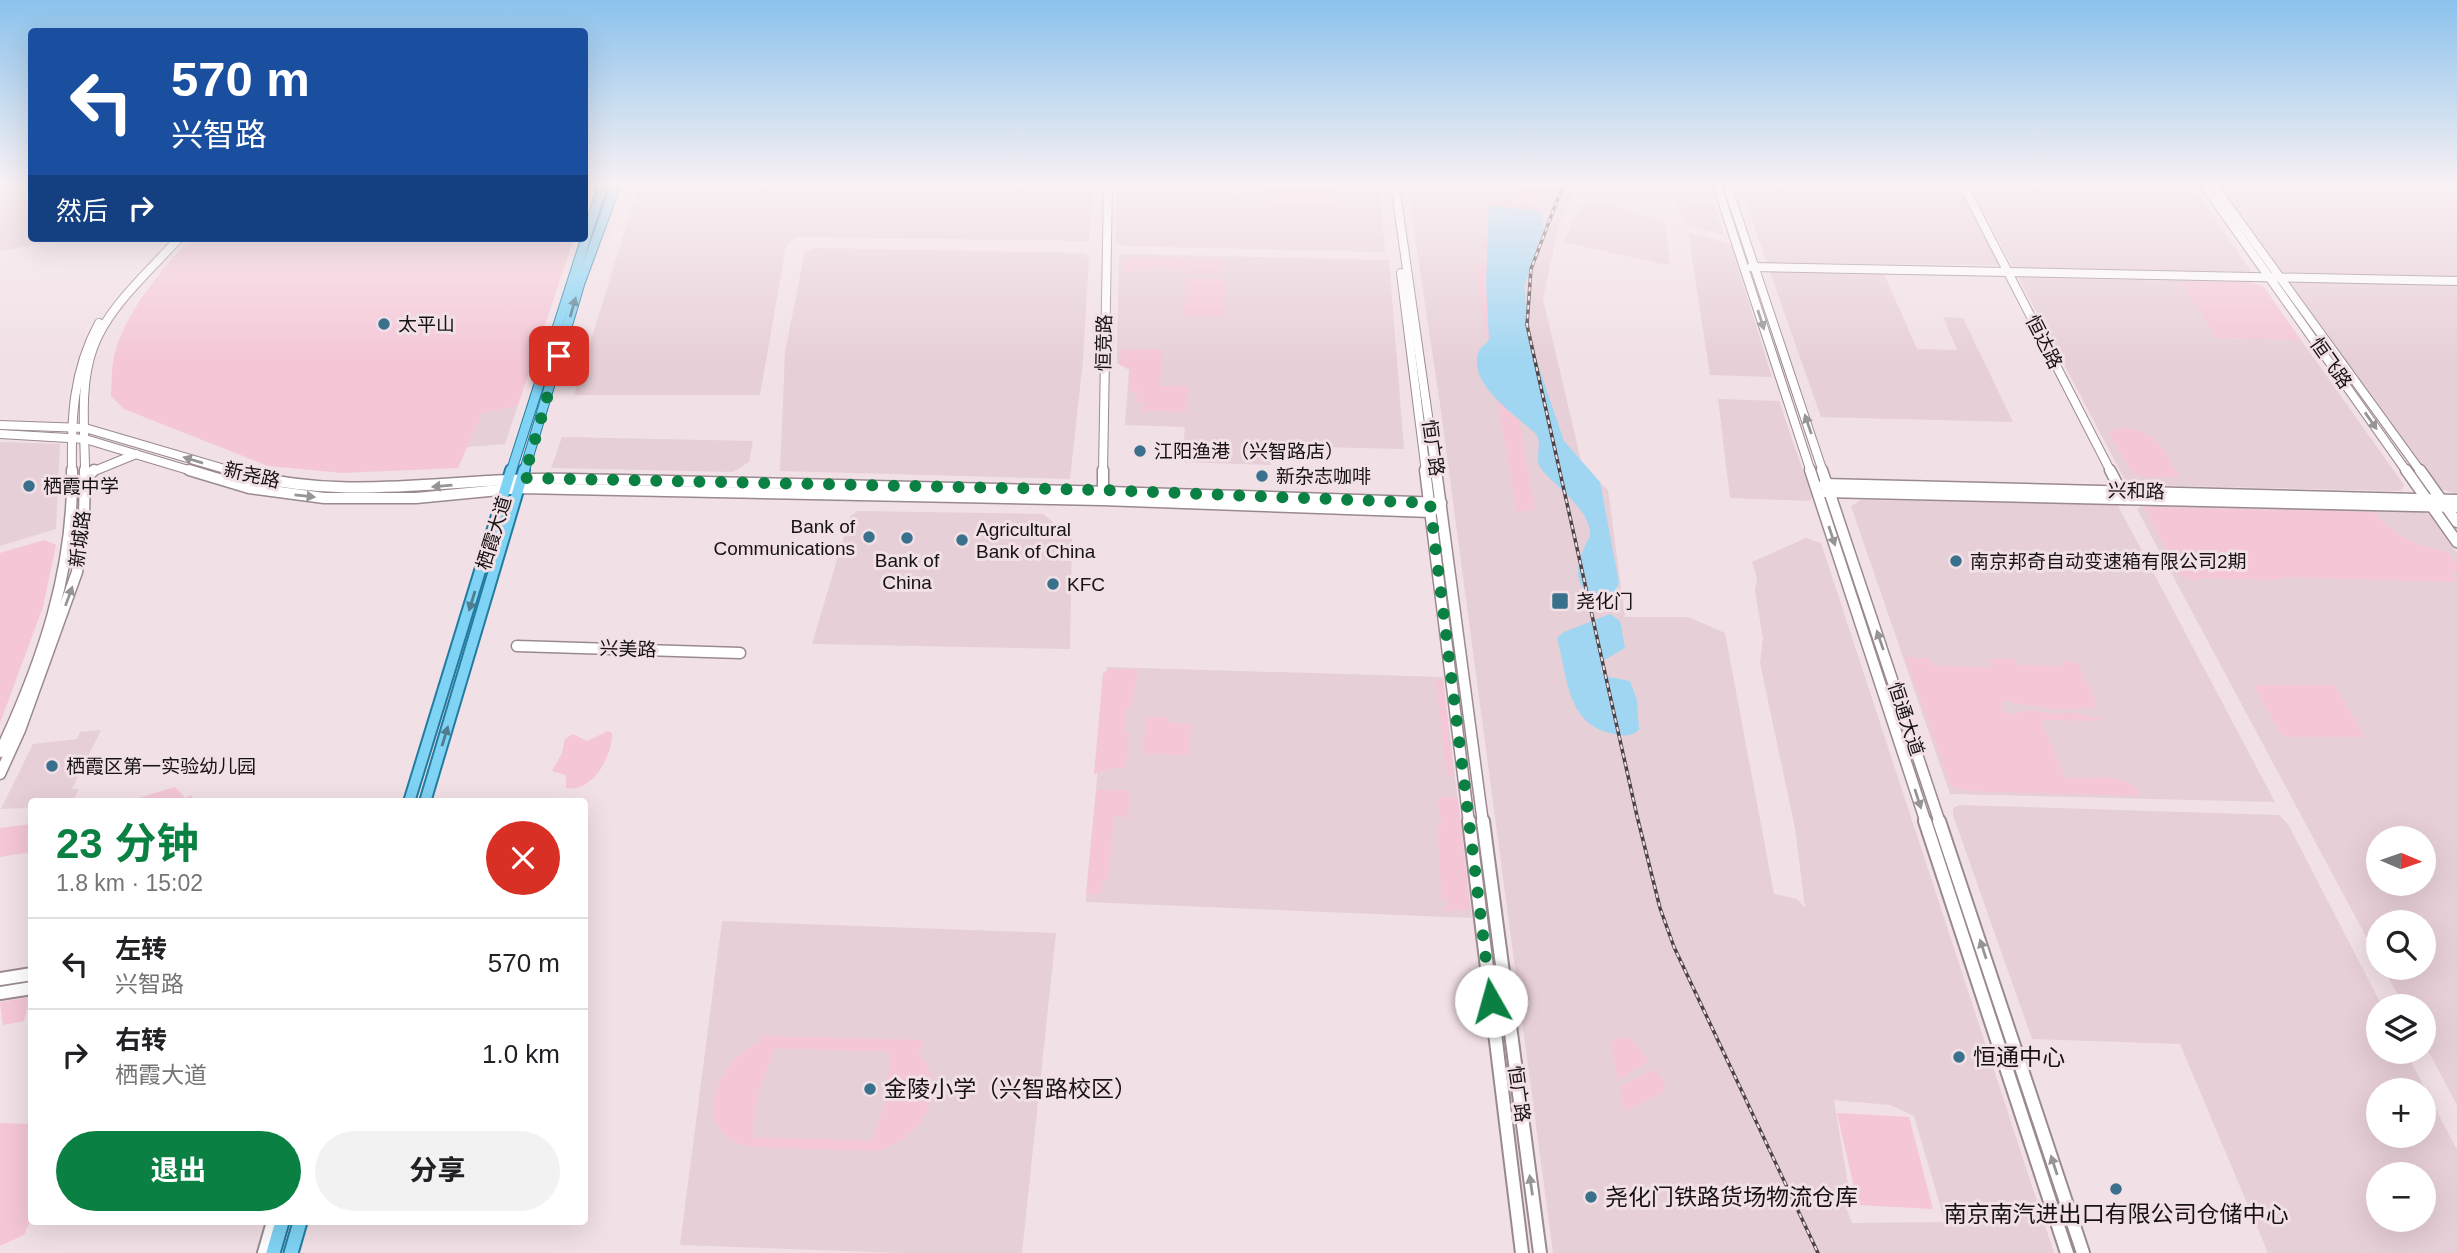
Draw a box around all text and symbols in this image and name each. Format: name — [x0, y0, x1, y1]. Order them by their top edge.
text: 570 m — [171, 52, 310, 106]
icon: left — [56, 56, 147, 147]
text: 兴智路 — [171, 117, 267, 153]
icon: right — [122, 189, 160, 227]
text: 然后 — [56, 196, 108, 226]
one-way arrow — [569, 296, 579, 317]
one-way arrow — [1756, 310, 1767, 331]
street label: 恒达路 — [2022, 312, 2066, 372]
place label: 太平山 — [398, 314, 455, 335]
street label: 恒竞路 — [1093, 314, 1115, 372]
marker: 太平山 — [376, 316, 392, 332]
pin — [529, 326, 589, 386]
street label: 恒飞路 — [2306, 334, 2356, 392]
icon: arrive — [540, 337, 578, 375]
one-way arrow — [2364, 412, 2378, 430]
one-way arrow — [1802, 414, 1812, 435]
street label: 恒广路 — [1419, 418, 1447, 478]
place label: 江阳渔港（兴智路店） — [1154, 441, 1344, 462]
marker: 江阳渔港（兴智路店） — [1132, 443, 1148, 459]
one-way arrow — [183, 454, 204, 464]
street label: 新尧路 — [222, 458, 282, 492]
place label: 新杂志咖啡 — [1276, 466, 1371, 487]
marker: 新杂志咖啡 — [1254, 468, 1270, 484]
place label: 栖霞中学 — [43, 476, 119, 497]
marker: 栖霞中学 — [21, 478, 37, 494]
street label: 兴和路 — [2107, 480, 2165, 502]
one-way arrow — [431, 481, 453, 492]
one-way arrow — [294, 491, 316, 502]
street label: 栖霞大道 — [473, 494, 515, 572]
street label: 新城路 — [66, 509, 94, 569]
place label: Bank of Communications — [714, 516, 856, 559]
place label: Agricultural Bank of China — [976, 519, 1096, 562]
one-way arrow — [1827, 526, 1838, 547]
marker: Bank of Communications — [861, 529, 877, 545]
marker: Bank of China — [899, 530, 915, 546]
marker: Agricultural Bank of China — [954, 532, 970, 548]
place label: Bank of China — [875, 550, 940, 593]
place label: 南京邦奇自动变速箱有限公司2期 — [1970, 551, 2247, 572]
marker: 南京邦奇自动变速箱有限公司2期 — [1948, 553, 1964, 569]
place label: KFC — [1067, 574, 1105, 595]
marker: KFC — [1045, 576, 1061, 592]
one-way arrow — [63, 585, 74, 606]
one-way arrow — [467, 591, 477, 612]
marker: 尧化门 — [1550, 591, 1570, 611]
place label: 尧化门 — [1576, 591, 1633, 612]
one-way arrow — [1875, 629, 1885, 650]
street label: 兴美路 — [599, 638, 657, 660]
street label: 恒通大道 — [1884, 680, 1928, 758]
one-way arrow — [440, 725, 451, 746]
place label: 栖霞区第一实验幼儿园 — [66, 756, 256, 777]
marker: 栖霞区第一实验幼儿园 — [44, 758, 60, 774]
one-way arrow — [1914, 789, 1924, 810]
text: 23 分钟 — [56, 820, 198, 867]
button: close — [486, 821, 560, 895]
north arrow — [2366, 826, 2436, 896]
map controls — [2366, 826, 2436, 1232]
text: 1.8 km · 15:02 — [56, 870, 203, 896]
button: search — [2366, 910, 2436, 980]
text: 左转 — [115, 934, 167, 964]
one-way arrow — [1977, 938, 1987, 959]
icon: left — [56, 945, 94, 983]
text: 570 m — [488, 948, 560, 978]
position arrow — [1454, 964, 1528, 1038]
text: 兴智路 — [115, 971, 184, 997]
button: layers — [2366, 994, 2436, 1064]
text: 右转 — [115, 1025, 167, 1055]
icon: right — [56, 1036, 94, 1074]
text: 1.0 km — [482, 1039, 560, 1069]
place label: 恒通中心 — [1973, 1044, 2065, 1070]
marker: 恒通中心 — [1951, 1049, 1967, 1065]
text: 栖霞大道 — [115, 1062, 207, 1088]
street label: 恒广路 — [1505, 1064, 1533, 1124]
place label: 金陵小学（兴智路校区） — [884, 1076, 1137, 1102]
button: + — [2366, 1078, 2436, 1148]
marker: 金陵小学（兴智路校区） — [862, 1081, 878, 1097]
button: 退出 — [56, 1131, 301, 1211]
button: 分享 — [315, 1131, 560, 1211]
one-way arrow — [2048, 1154, 2059, 1175]
button: − — [2366, 1162, 2436, 1232]
one-way arrow — [1525, 1174, 1536, 1196]
marker: 南京南汽进出口有限公司仓储中心 — [2108, 1181, 2124, 1197]
place label: 尧化门铁路货场物流仓库 — [1605, 1184, 1858, 1210]
marker: 尧化门铁路货场物流仓库 — [1583, 1189, 1599, 1205]
place label: 南京南汽进出口有限公司仓储中心 — [1944, 1201, 2289, 1227]

